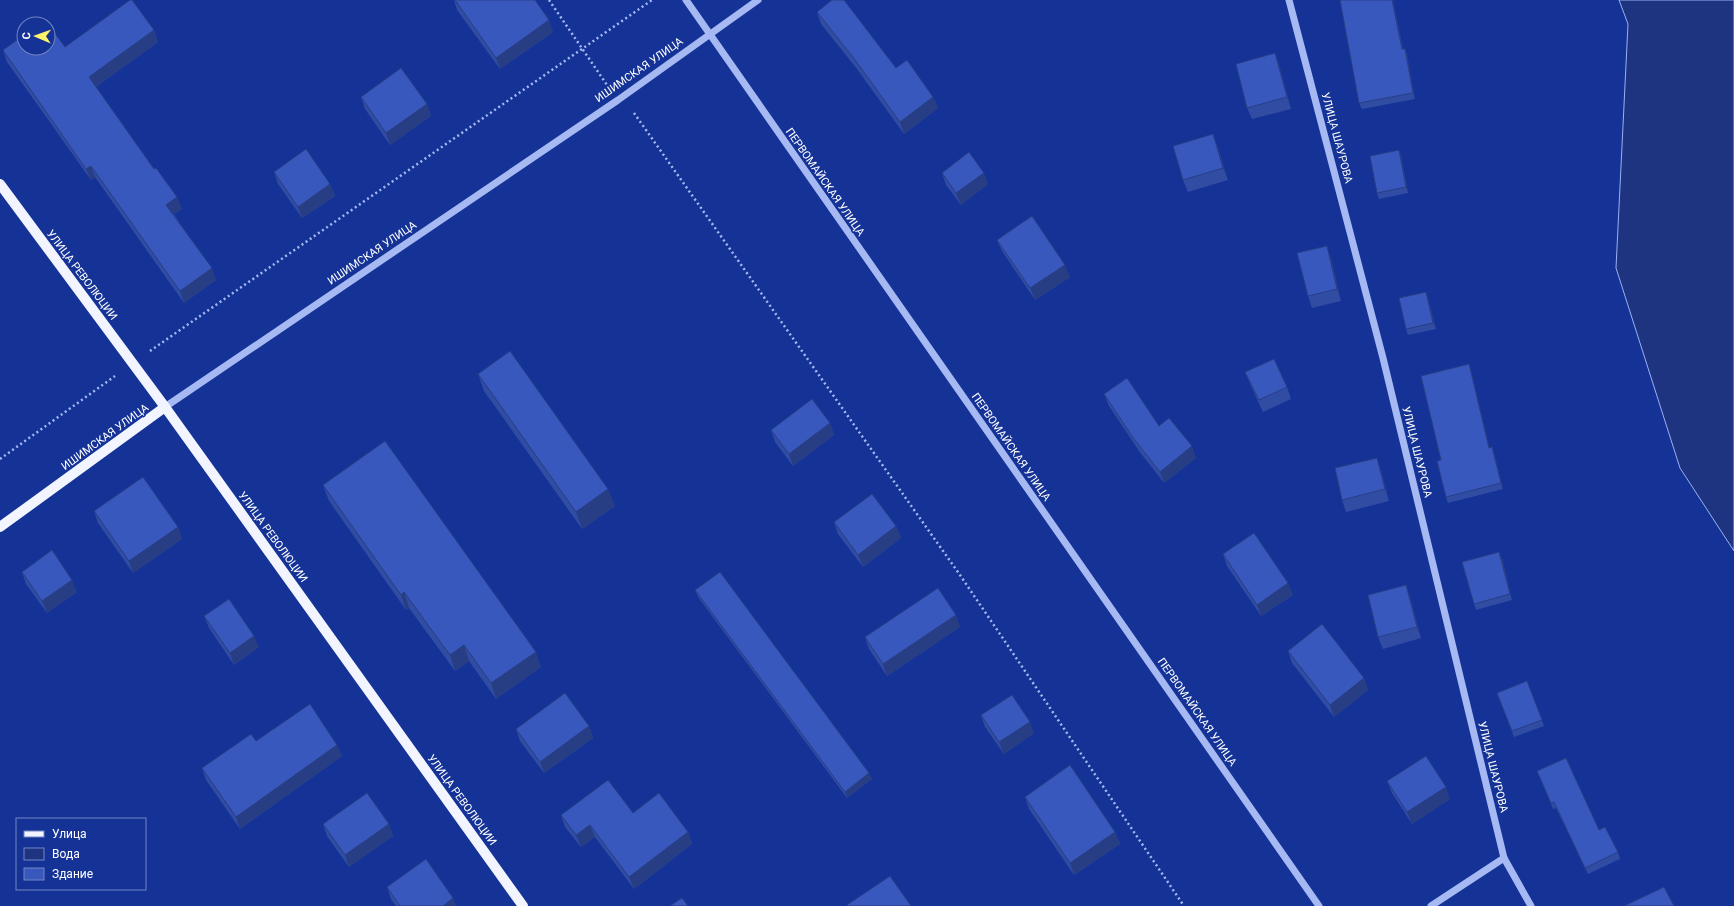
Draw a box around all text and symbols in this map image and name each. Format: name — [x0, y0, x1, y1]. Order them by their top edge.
north arrow — [16, 16, 56, 56]
text: С — [20, 32, 33, 39]
street label: ИШИМСКАЯ УЛИЦА — [593, 34, 686, 105]
street label: УЛИЦА ШАУРОВА — [1319, 91, 1356, 186]
street label: ПЕРВОМАЙСКАЯ УЛИЦА — [783, 125, 868, 239]
street label: ИШИМСКАЯ УЛИЦА — [325, 218, 420, 288]
street label: УЛИЦА РЕВОЛЮЦИИ — [44, 228, 120, 322]
street label: ПЕРВОМАЙСКАЯ УЛИЦА — [969, 390, 1054, 504]
street label: ИШИМСКАЯ УЛИЦА — [59, 401, 152, 473]
street label: УЛИЦА ШАУРОВА — [1399, 405, 1435, 500]
street label: УЛИЦА РЕВОЛЮЦИИ — [236, 489, 310, 585]
street label: ПЕРВОМАЙСКАЯ УЛИЦА — [1155, 655, 1240, 769]
street label: УЛИЦА ШАУРОВА — [1475, 720, 1511, 815]
street label: УЛИЦА РЕВОЛЮЦИИ — [425, 752, 499, 848]
legend — [16, 818, 146, 890]
text: Улица — [52, 827, 87, 841]
text: Вода — [52, 847, 80, 861]
text: Здание — [52, 867, 93, 881]

